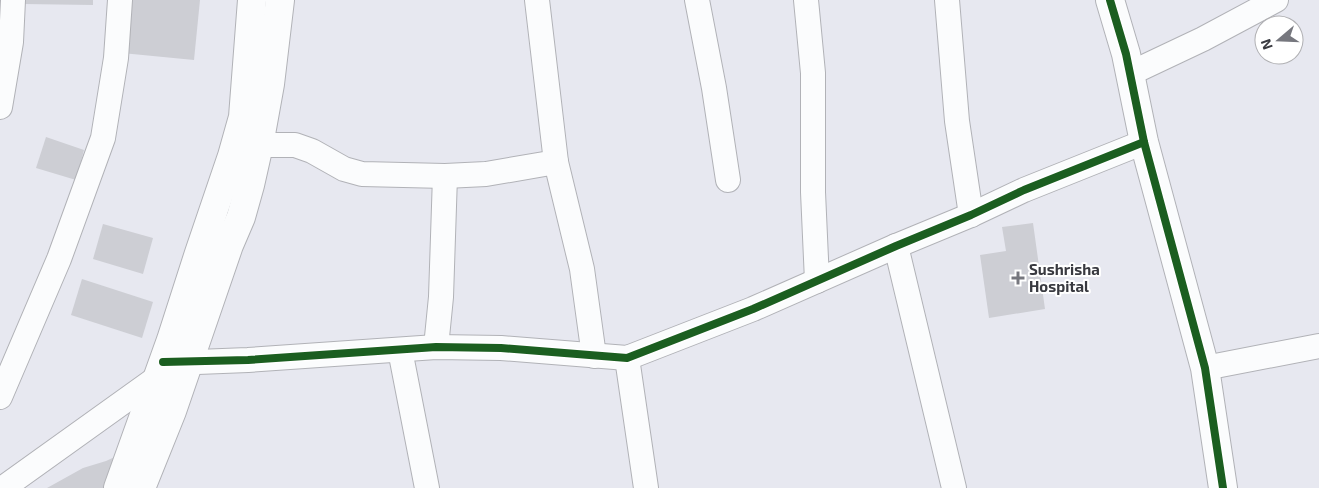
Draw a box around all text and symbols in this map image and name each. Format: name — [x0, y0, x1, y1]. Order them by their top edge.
north arrow — [1254, 15, 1304, 65]
text: N — [1257, 37, 1276, 52]
place label: Sushrisha Hospital — [1029, 260, 1100, 295]
marker: Sushrisha Hospital — [1011, 271, 1025, 285]

